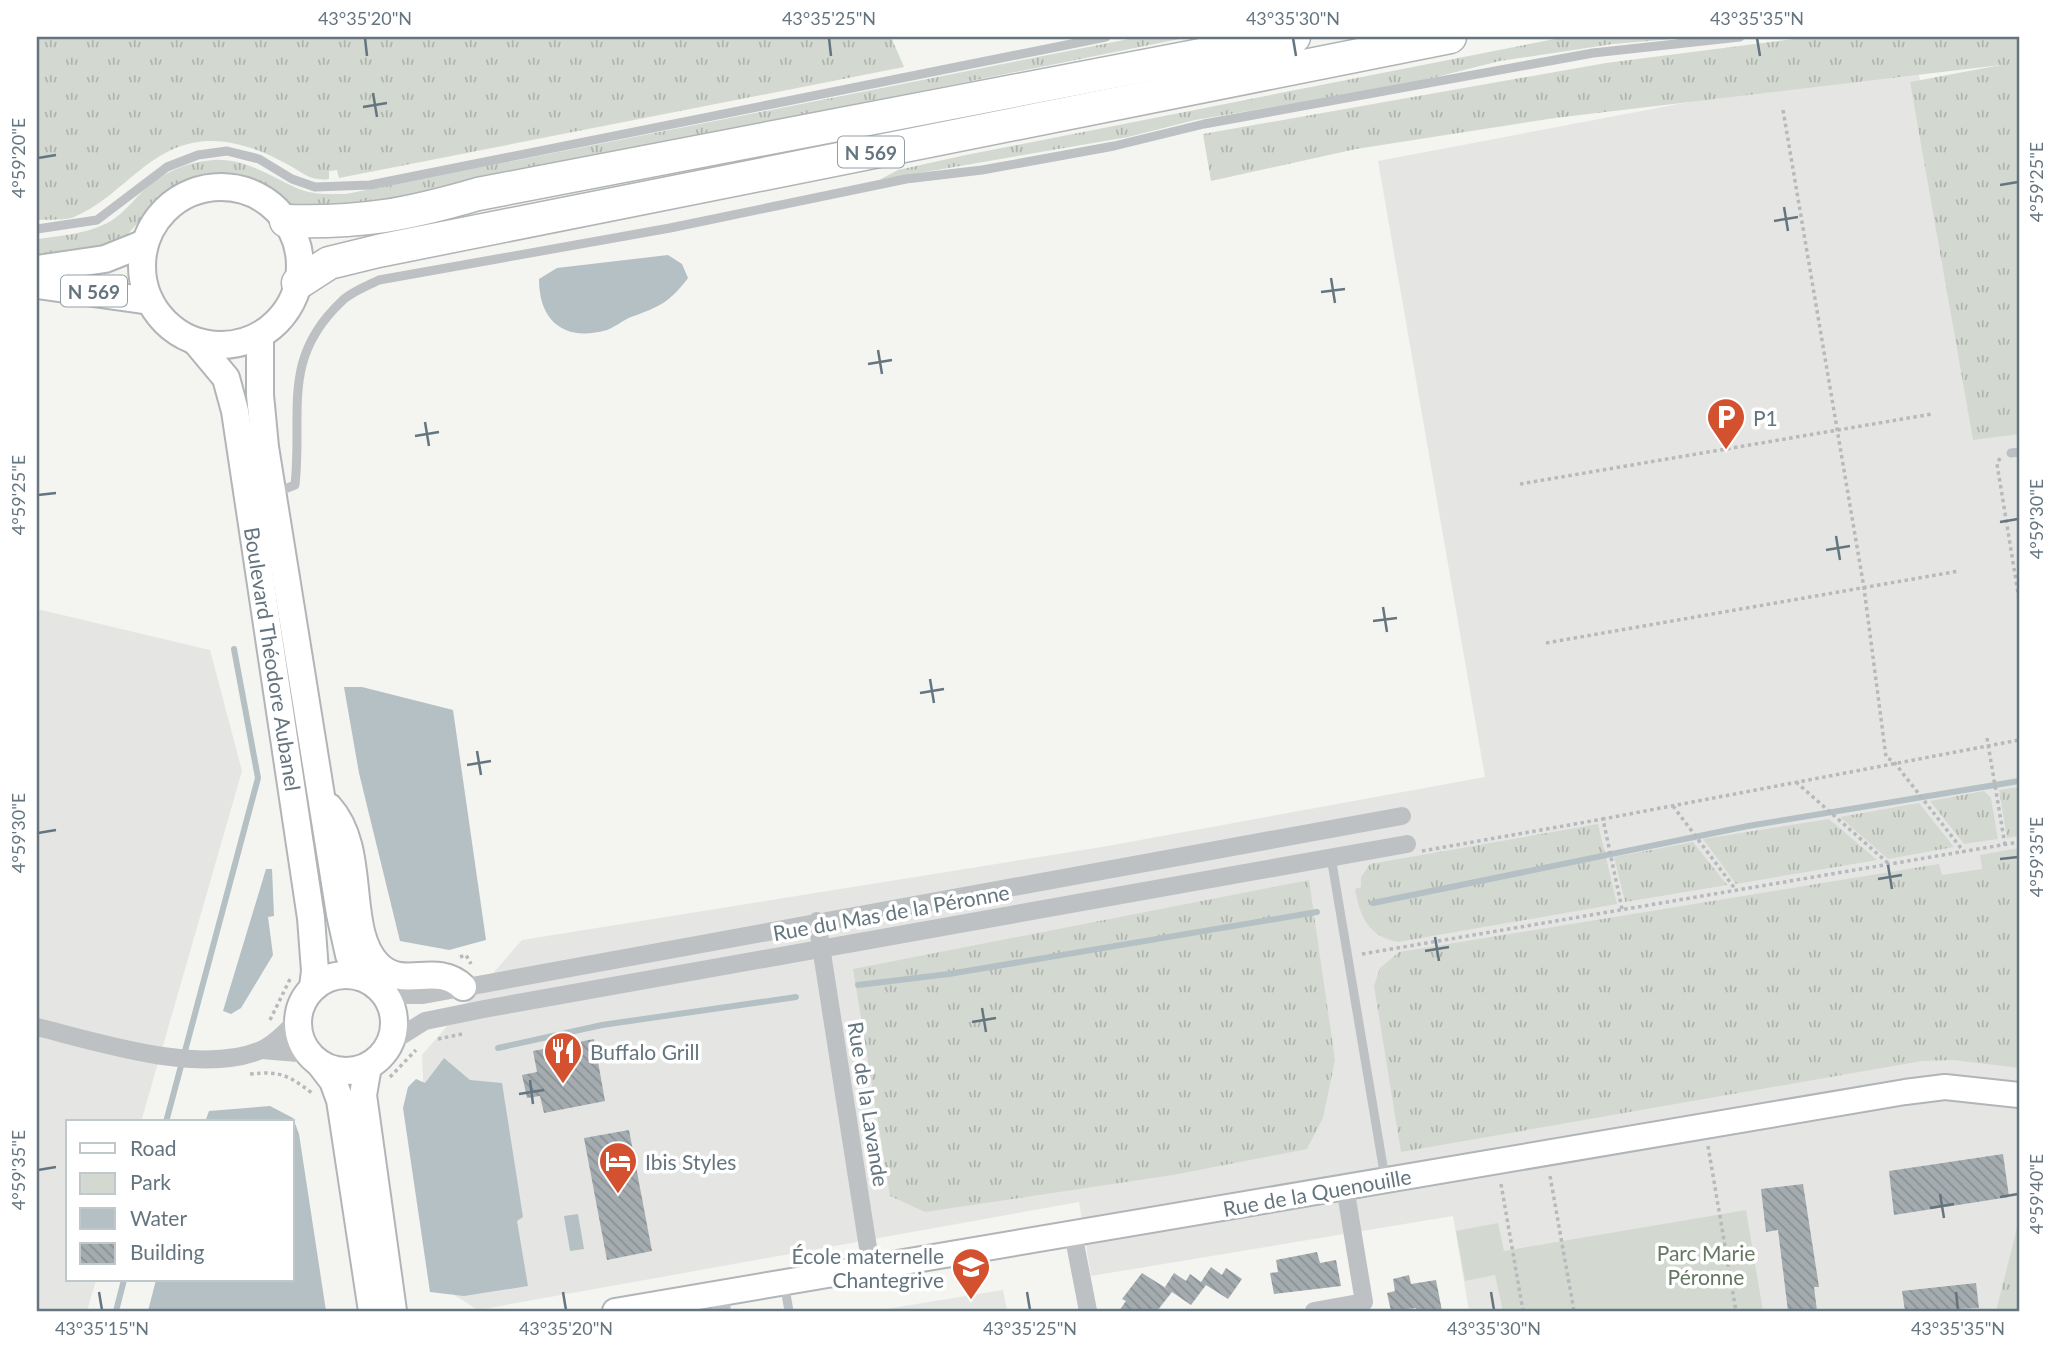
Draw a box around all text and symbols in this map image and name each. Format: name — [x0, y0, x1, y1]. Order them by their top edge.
text: 43°35'20"N — [318, 7, 412, 29]
text: 43°35'25"N — [782, 7, 876, 29]
text: 43°35'30"N — [1246, 7, 1340, 29]
text: 43°35'35"N — [1710, 7, 1804, 29]
text: 4°59'20"E — [7, 118, 29, 198]
road number: N 569 — [838, 136, 904, 168]
text: 4°59'25"E — [2025, 142, 2047, 222]
road number: N 569 — [61, 276, 127, 306]
parking icon: P1 — [1705, 396, 1747, 451]
place label: P1 — [1753, 405, 1778, 430]
text: 4°59'25"E — [7, 455, 29, 535]
text: 4°59'30"E — [2025, 479, 2047, 559]
street label: Boulevard Théodore Aubanel — [240, 525, 306, 793]
text: 4°59'30"E — [7, 793, 29, 873]
text: 4°59'35"E — [2025, 817, 2047, 897]
street label: Rue du Mas de la Péronne — [771, 879, 1011, 945]
street label: Rue de la Lavande — [844, 1020, 894, 1188]
restaurant icon: Buffalo Grill — [542, 1030, 584, 1085]
place label: Buffalo Grill — [590, 1039, 699, 1064]
legend — [66, 1120, 294, 1282]
text: 4°59'35"E — [7, 1130, 29, 1210]
text: Road — [130, 1135, 177, 1160]
hotel icon: Ibis Styles — [597, 1140, 639, 1195]
place label: Ibis Styles — [645, 1149, 736, 1174]
text: 4°59'40"E — [2025, 1154, 2047, 1234]
street label: Rue de la Quenouille — [1221, 1163, 1413, 1221]
text: Park — [130, 1169, 171, 1194]
text: Water — [130, 1205, 187, 1230]
text: Building — [130, 1239, 205, 1264]
park label: Parc Marie Péronne — [1657, 1240, 1755, 1289]
place label: École maternelle Chantegrive — [792, 1243, 944, 1292]
school or university icon: École maternelle Chantegrive — [950, 1246, 992, 1301]
text: 43°35'15"N — [55, 1317, 149, 1339]
text: 43°35'20"N — [519, 1317, 613, 1339]
text: 43°35'25"N — [983, 1317, 1077, 1339]
text: 43°35'30"N — [1447, 1317, 1541, 1339]
text: 43°35'35"N — [1911, 1317, 2005, 1339]

